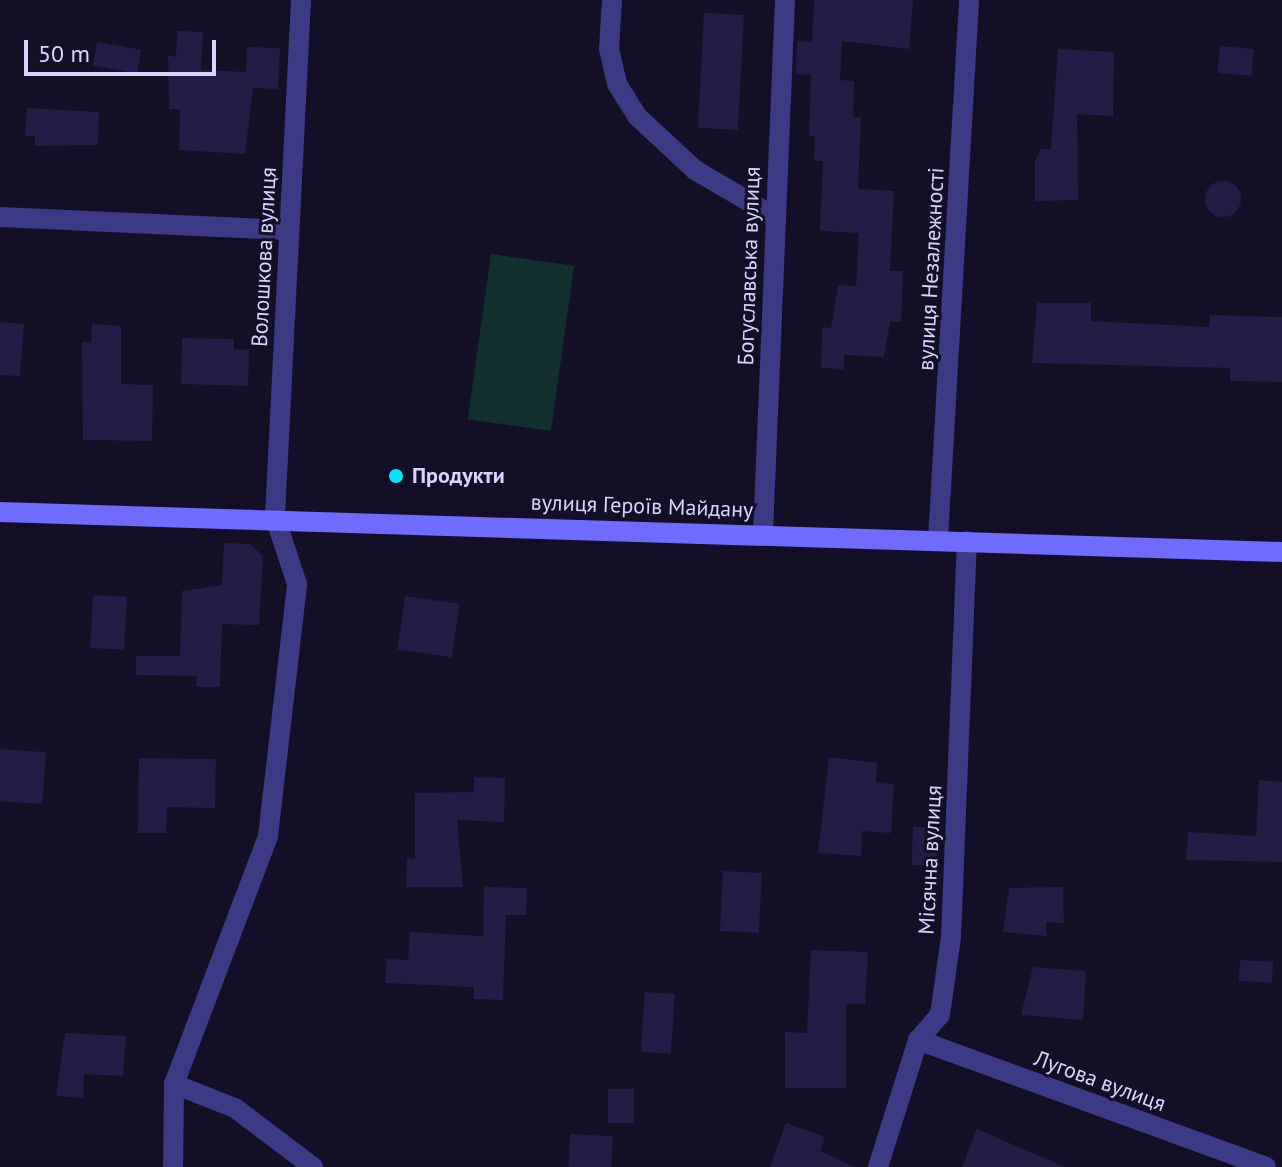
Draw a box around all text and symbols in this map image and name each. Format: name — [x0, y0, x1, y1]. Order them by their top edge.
scale bar — [28, 24, 220, 74]
text: 50 m — [38, 38, 90, 69]
street label: Волошкова вулиця — [246, 166, 282, 348]
street label: Богуславська вулиця — [732, 166, 766, 366]
street label: вулиця Незалежності — [912, 167, 950, 371]
place label: Продукти — [412, 463, 505, 489]
marker: Продукти — [387, 467, 405, 485]
street label: вулиця Героїв Майдану — [530, 489, 754, 523]
street label: Місячна вулиця — [913, 785, 947, 935]
street label: Лугова вулиця — [1031, 1045, 1169, 1117]

